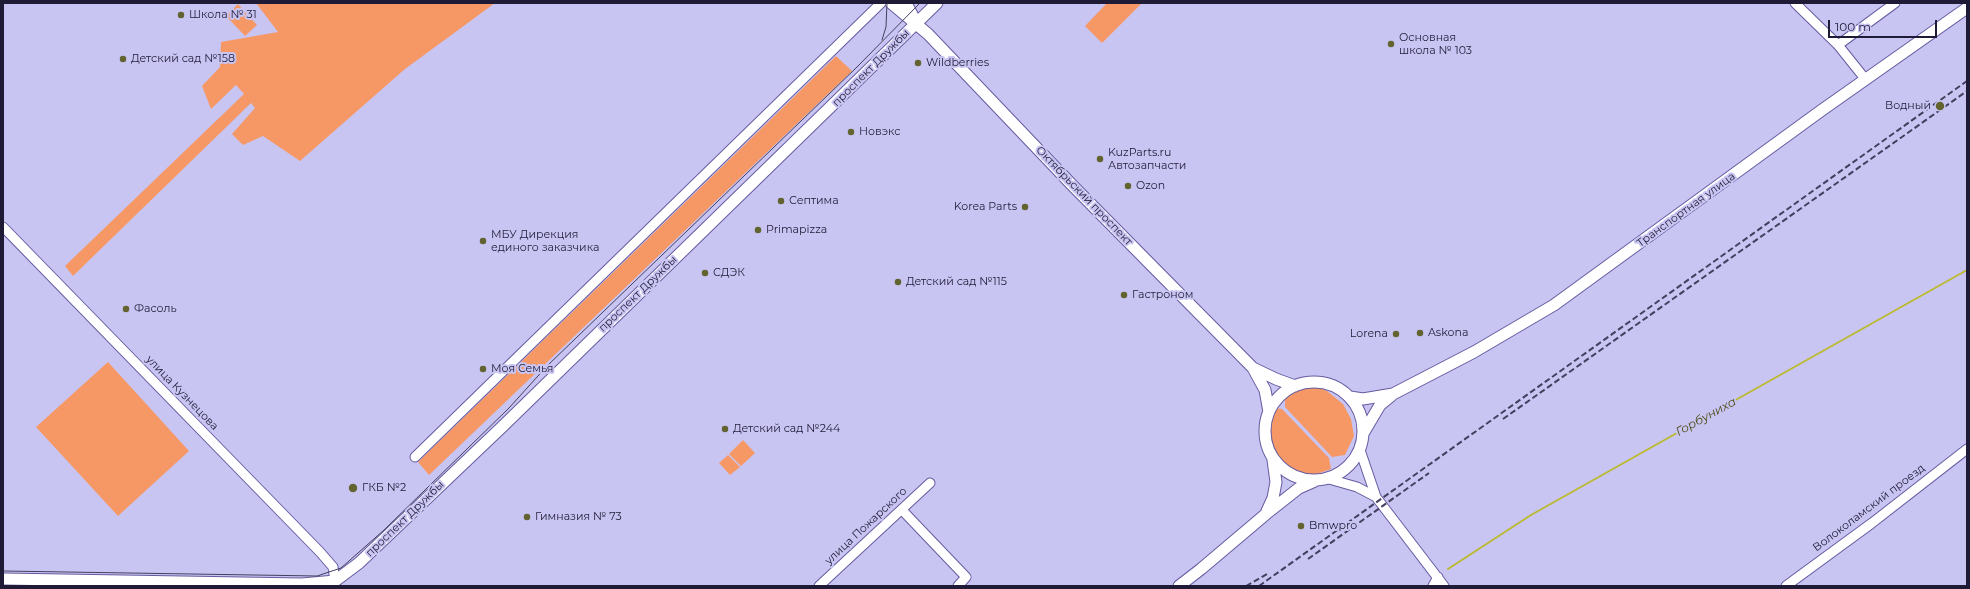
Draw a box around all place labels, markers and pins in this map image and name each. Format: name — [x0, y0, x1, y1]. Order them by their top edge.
place label: Школа № 31 — [189, 8, 257, 22]
marker: Школа № 31 — [176, 10, 186, 20]
place label: Основная школа № 103 — [1399, 31, 1472, 57]
marker: Основная школа № 103 — [1386, 39, 1396, 49]
place label: Детский сад №158 — [131, 52, 235, 66]
marker: Детский сад №158 — [118, 54, 128, 64]
place label: Wildberries — [926, 56, 989, 70]
marker: Wildberries — [913, 58, 923, 68]
place label: Водный — [1885, 99, 1931, 113]
marker: Водный — [1934, 100, 1946, 112]
place label: Новэкс — [859, 125, 900, 139]
marker: Новэкс — [846, 127, 856, 137]
place label: KuzParts.ru Автозапчасти — [1108, 146, 1186, 172]
marker: KuzParts.ru Автозапчасти — [1095, 154, 1105, 164]
place label: Ozon — [1136, 179, 1165, 193]
marker: Ozon — [1123, 181, 1133, 191]
place label: Септима — [789, 194, 839, 208]
marker: Септима — [776, 196, 786, 206]
place label: Korea Parts — [954, 200, 1017, 214]
marker: Korea Parts — [1020, 202, 1030, 212]
place label: Primapizza — [766, 223, 827, 237]
marker: Primapizza — [753, 225, 763, 235]
place label: МБУ Дирекция единого заказчика — [491, 228, 599, 254]
marker: МБУ Дирекция единого заказчика — [478, 236, 488, 246]
place label: СДЭК — [713, 266, 745, 280]
marker: СДЭК — [700, 268, 710, 278]
place label: Детский сад №115 — [906, 275, 1007, 289]
marker: Детский сад №115 — [893, 277, 903, 287]
place label: Гастроном — [1132, 288, 1193, 302]
marker: Гастроном — [1119, 290, 1129, 300]
place label: Фасоль — [134, 302, 177, 316]
marker: Фасоль — [121, 304, 131, 314]
place label: Askona — [1428, 326, 1468, 340]
place label: Lorena — [1350, 327, 1388, 341]
marker: Askona — [1415, 328, 1425, 338]
marker: Lorena — [1391, 329, 1401, 339]
place label: Моя Семья — [491, 362, 553, 376]
marker: Моя Семья — [478, 364, 488, 374]
place label: Детский сад №244 — [733, 422, 840, 436]
marker: Детский сад №244 — [720, 424, 730, 434]
place label: ГКБ №2 — [362, 481, 406, 495]
marker: ГКБ №2 — [347, 482, 359, 494]
place label: Гимназия № 73 — [535, 510, 622, 524]
marker: Гимназия № 73 — [522, 512, 532, 522]
place label: Bmwpro — [1309, 519, 1357, 533]
marker: Bmwpro — [1296, 521, 1306, 531]

